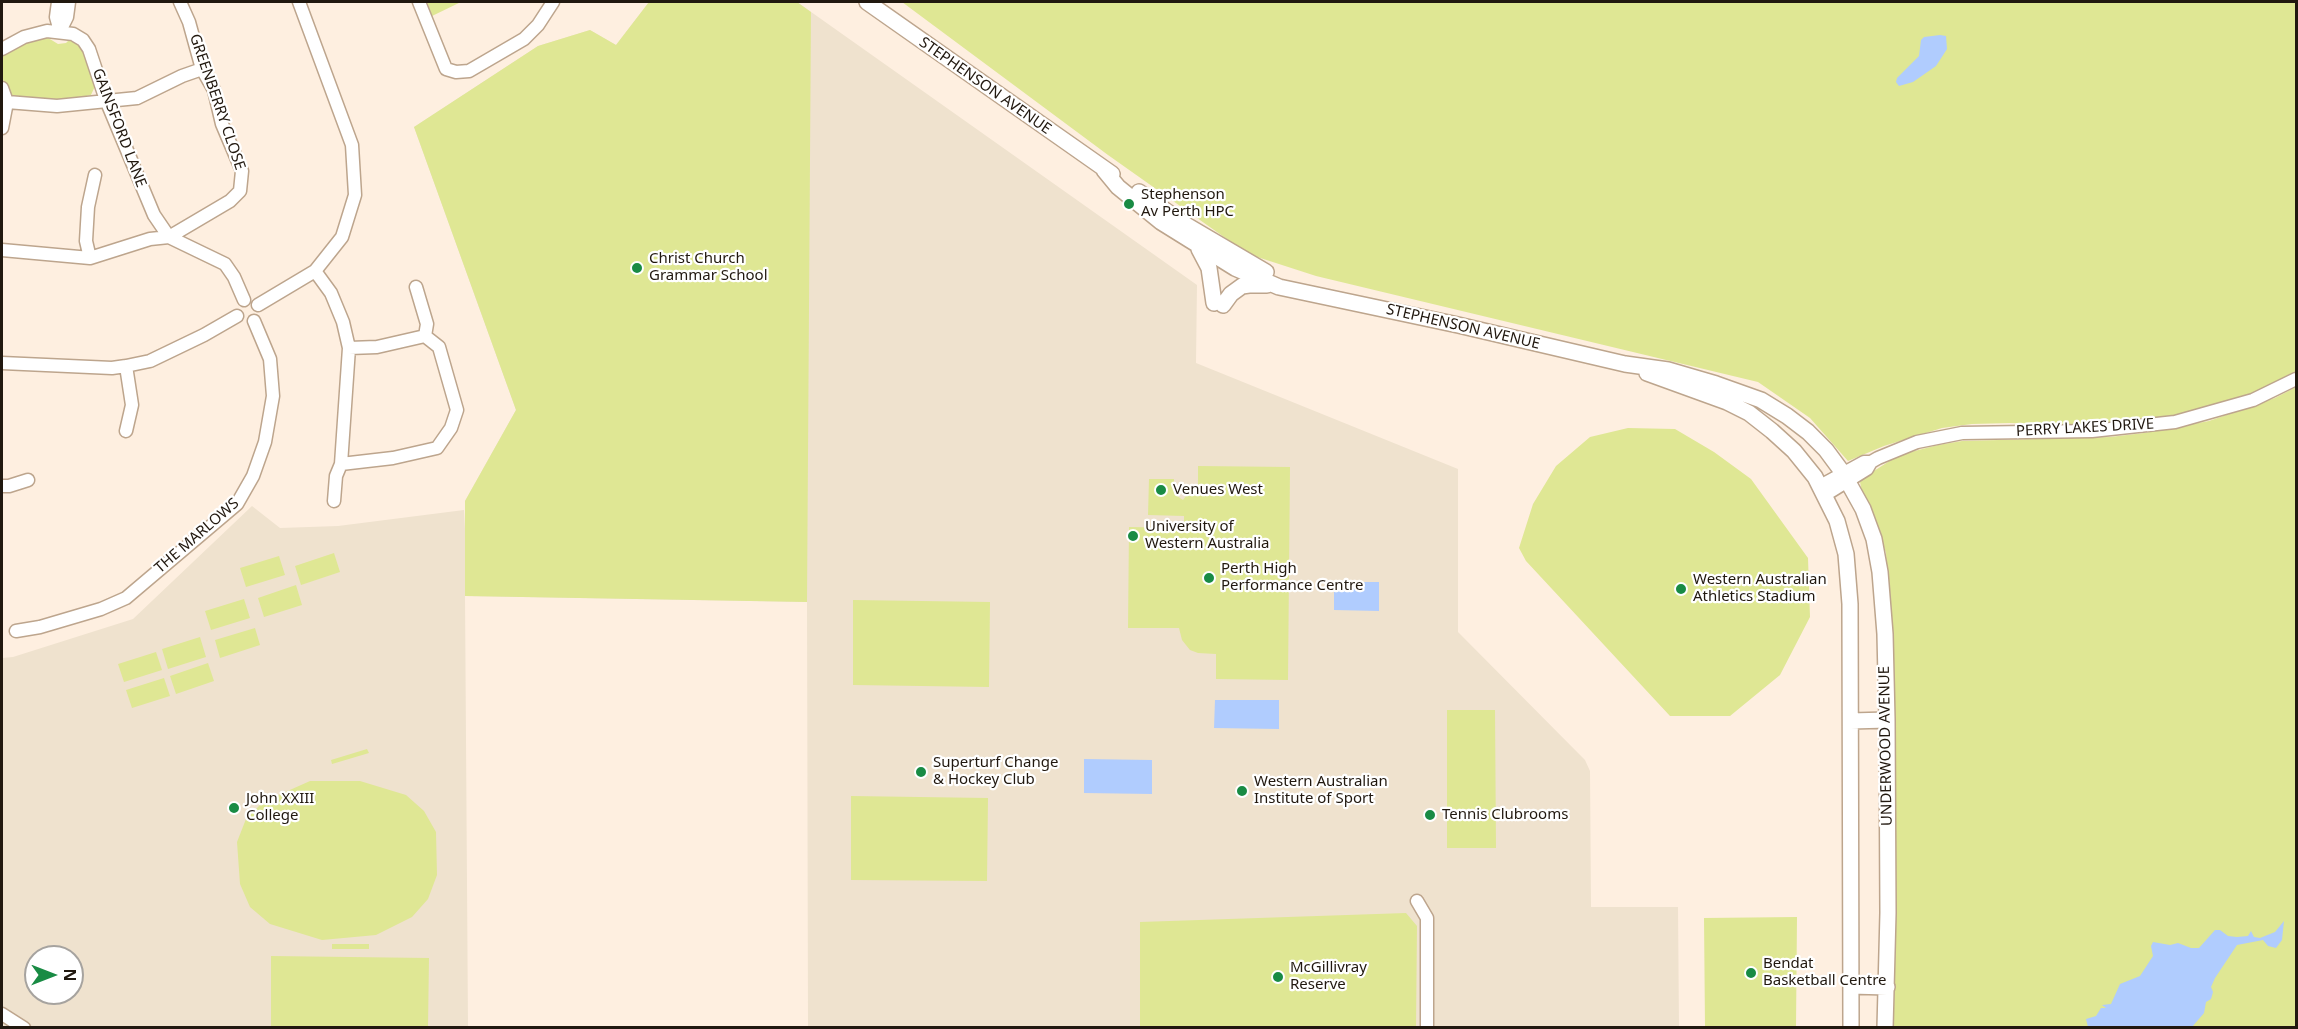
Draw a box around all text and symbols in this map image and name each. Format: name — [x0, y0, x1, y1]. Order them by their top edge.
street label: GREENBERRY CLOSE — [185, 32, 249, 172]
street label: STEPHENSON AVENUE — [915, 34, 1055, 138]
street label: GAINSFORD LANE — [88, 66, 150, 190]
place label: Stephenson Av Perth HPC — [1141, 186, 1234, 221]
marker: Stephenson Av Perth HPC — [1122, 197, 1136, 211]
place label: Christ Church Grammar School — [649, 250, 768, 285]
marker: Christ Church Grammar School — [630, 261, 644, 275]
street label: STEPHENSON AVENUE — [1384, 301, 1542, 353]
street label: PERRY LAKES DRIVE — [2015, 415, 2155, 441]
place label: Venues West — [1173, 481, 1263, 499]
marker: Venues West — [1154, 483, 1168, 497]
street label: THE MARLOWS — [151, 495, 243, 577]
place label: University of Western Australia — [1145, 518, 1269, 553]
marker: University of Western Australia — [1126, 529, 1140, 543]
place label: Perth High Performance Centre — [1221, 560, 1363, 595]
marker: Perth High Performance Centre — [1202, 571, 1216, 585]
place label: Western Australian Athletics Stadium — [1693, 571, 1827, 606]
marker: Western Australian Athletics Stadium — [1674, 582, 1688, 596]
street label: UNDERWOOD AVENUE — [1876, 666, 1896, 826]
place label: Superturf Change & Hockey Club — [933, 754, 1058, 789]
marker: Superturf Change & Hockey Club — [914, 765, 928, 779]
place label: Western Australian Institute of Sport — [1254, 773, 1388, 808]
marker: Western Australian Institute of Sport — [1235, 784, 1249, 798]
place label: John XXIII College — [246, 790, 314, 825]
marker: John XXIII College — [227, 801, 241, 815]
place label: Tennis Clubrooms — [1442, 806, 1568, 824]
marker: Tennis Clubrooms — [1423, 808, 1437, 822]
north arrow — [24, 945, 84, 1005]
place label: Bendat Basketball Centre — [1763, 955, 1886, 990]
place label: McGillivray Reserve — [1290, 959, 1367, 994]
marker: Bendat Basketball Centre — [1744, 966, 1758, 980]
text: N — [59, 968, 81, 982]
marker: McGillivray Reserve — [1271, 970, 1285, 984]

